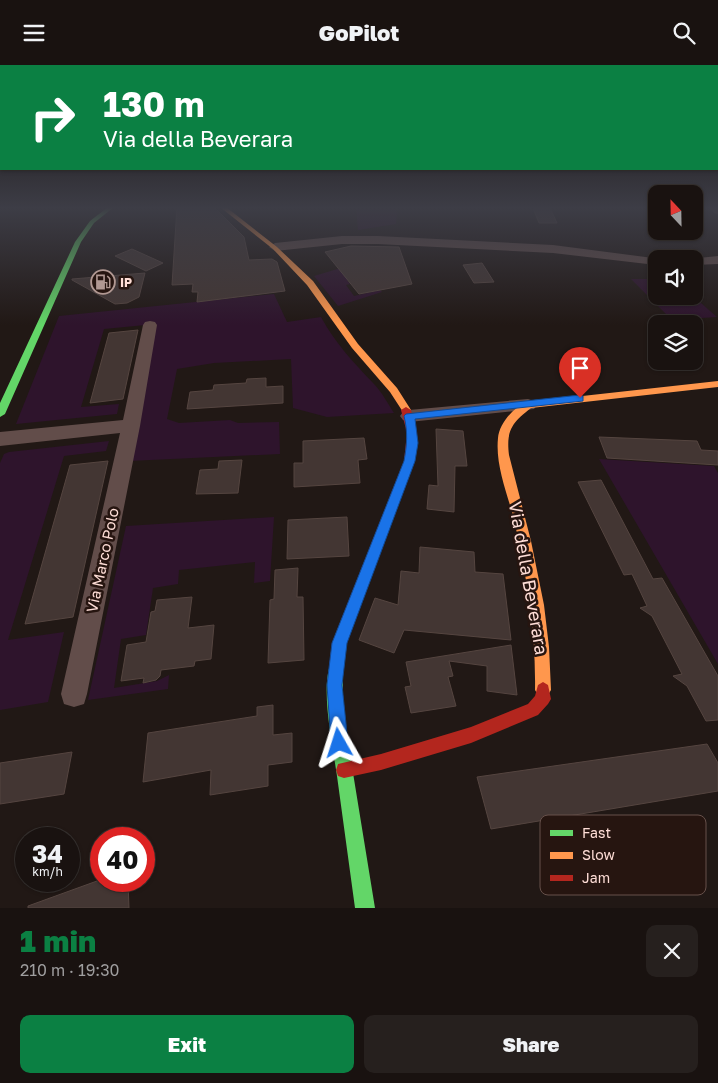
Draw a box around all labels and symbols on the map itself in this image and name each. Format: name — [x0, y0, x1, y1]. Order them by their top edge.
north arrow — [648, 185, 702, 240]
fuel station icon: IP — [90, 269, 116, 295]
place label: IP — [120, 275, 132, 290]
pin — [559, 347, 601, 398]
street label: Via della Beverara — [505, 499, 553, 657]
street label: Via Marco Polo — [82, 506, 122, 614]
position arrow — [312, 716, 364, 768]
legend — [540, 815, 706, 895]
text: Fast — [582, 824, 611, 841]
speed limit sign: 40 — [90, 827, 155, 892]
text: Slow — [582, 846, 615, 863]
text: Jam — [582, 869, 610, 886]

